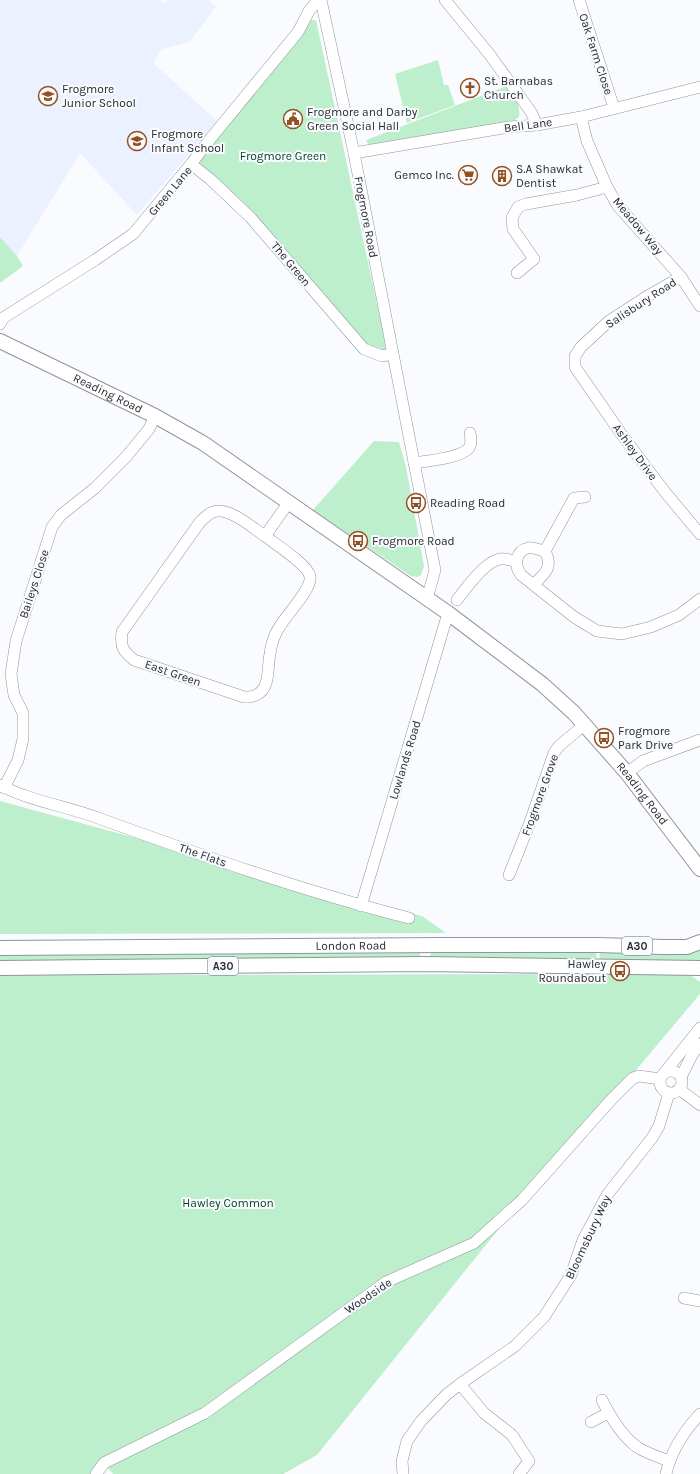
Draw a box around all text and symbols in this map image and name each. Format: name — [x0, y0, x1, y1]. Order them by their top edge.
street label: Oak Farm Close — [576, 12, 616, 96]
place label: St. Barnabas Church — [484, 74, 553, 102]
church icon: St. Barnabas Church — [459, 77, 481, 99]
place label: Frogmore Junior School — [62, 82, 136, 110]
school or university icon: Frogmore Junior School — [37, 85, 59, 107]
place label: Frogmore and Darby Green Social Hall — [307, 105, 418, 133]
public building icon: Frogmore and Darby Green Social Hall — [282, 108, 304, 130]
street label: Bell Lane — [503, 115, 553, 135]
place label: Frogmore Infant School — [151, 127, 224, 155]
school or university icon: Frogmore Infant School — [126, 130, 148, 152]
park label: Frogmore Green — [240, 149, 326, 163]
place label: S.A Shawkat Dentist — [516, 162, 583, 190]
street label: Green Lane — [145, 163, 195, 219]
supermarket icon: Gemco Inc. — [457, 164, 479, 186]
building icon: S.A Shawkat Dentist — [491, 165, 513, 187]
place label: Gemco Inc. — [394, 168, 454, 182]
street label: Frogmore Road — [351, 175, 381, 259]
street label: Meadow Way — [610, 194, 666, 258]
street label: The Green — [268, 239, 314, 289]
street label: Salisbury Road — [603, 275, 679, 331]
street label: Reading Road — [71, 371, 145, 416]
street label: Ashley Drive — [610, 421, 660, 483]
bus stop icon: Reading Road — [405, 492, 427, 514]
place label: Reading Road — [430, 496, 505, 510]
bus stop icon: Frogmore Road — [347, 530, 369, 552]
place label: Frogmore Road — [372, 534, 455, 548]
street label: Baileys Close — [16, 548, 52, 620]
street label: East Green — [143, 657, 203, 689]
street label: Lowlands Road — [386, 719, 424, 801]
place label: Frogmore Park Drive — [618, 724, 673, 752]
bus stop icon: Frogmore Park Drive — [593, 727, 615, 749]
street label: Frogmore Grove — [519, 752, 561, 838]
street label: Reading Road — [614, 759, 671, 828]
street label: The Flats — [177, 840, 229, 870]
road number: A30 — [622, 937, 652, 955]
street label: London Road — [315, 938, 386, 953]
road number: A30 — [208, 957, 238, 975]
place label: Hawley Roundabout — [538, 957, 606, 985]
bus stop icon: Hawley Roundabout — [609, 960, 631, 982]
street label: Bloomsbury Way — [562, 1192, 614, 1281]
park label: Hawley Common — [182, 1196, 274, 1210]
street label: Woodside — [342, 1275, 394, 1317]

